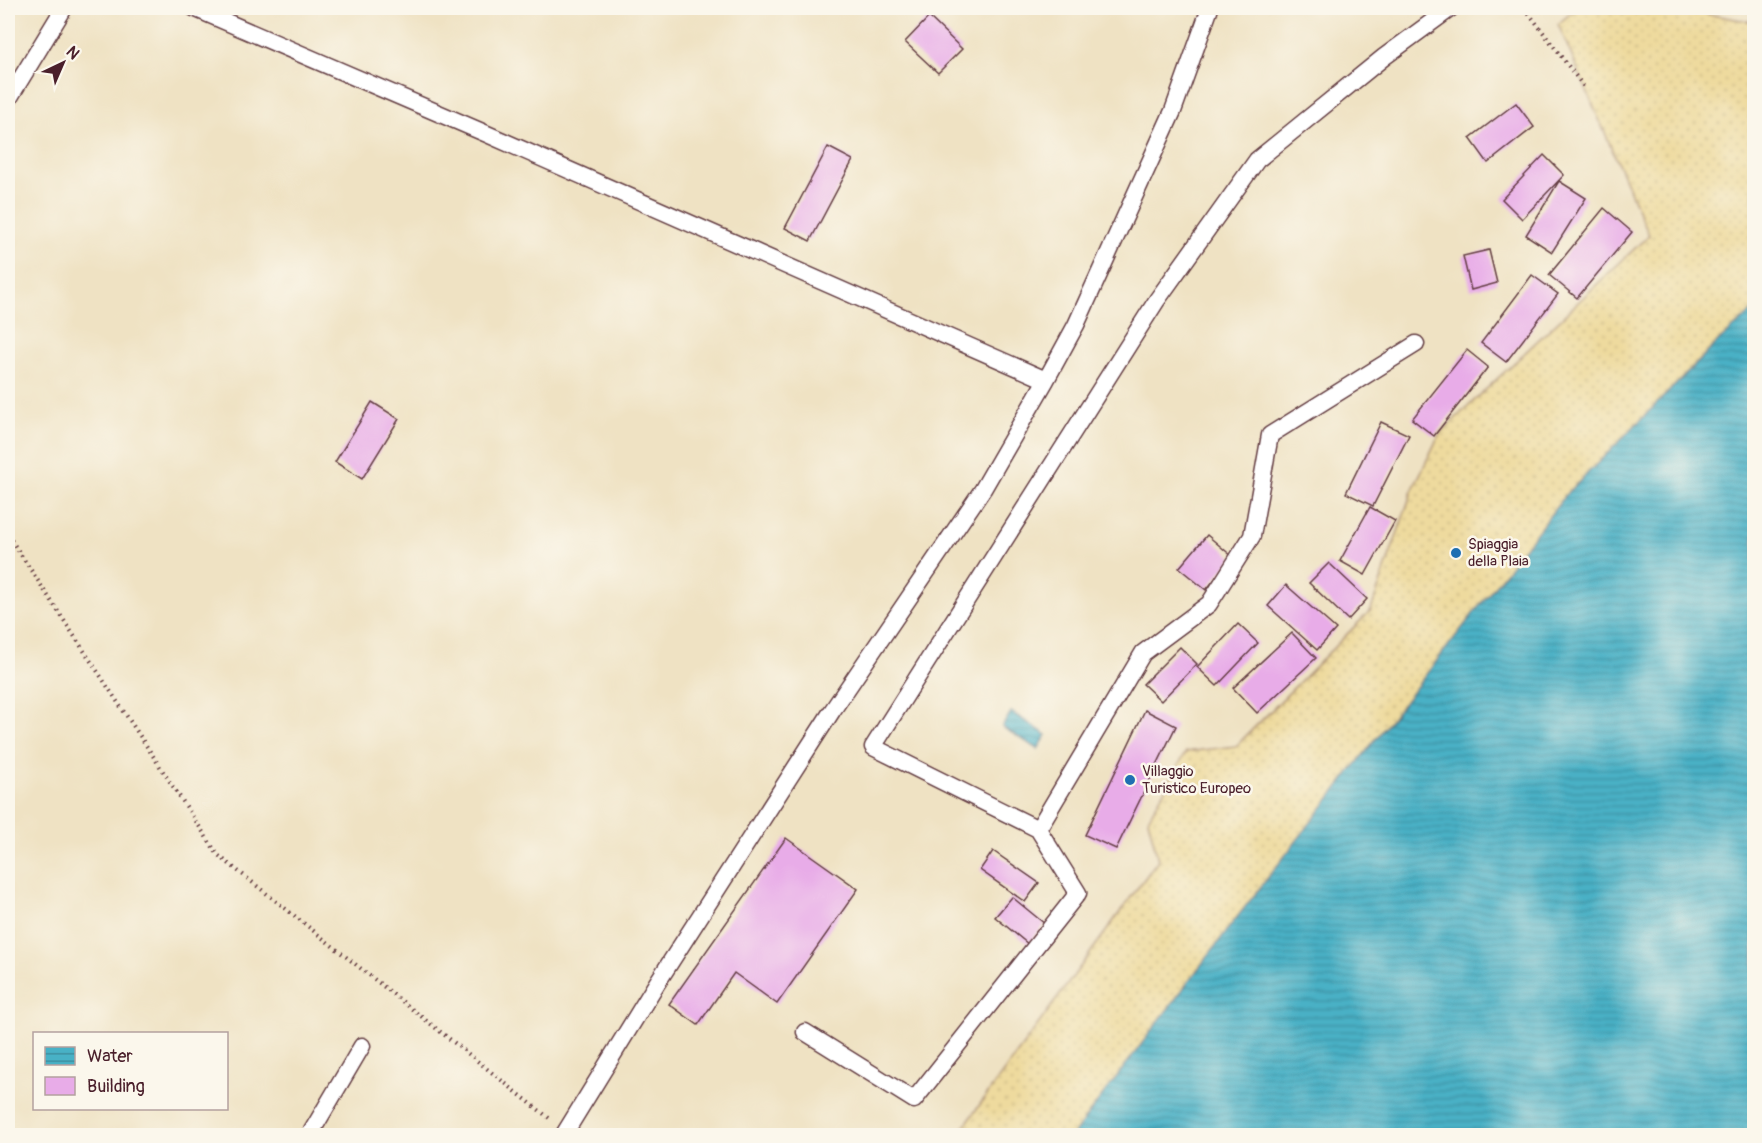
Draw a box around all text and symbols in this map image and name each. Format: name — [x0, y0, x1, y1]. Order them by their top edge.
north arrow — [33, 33, 93, 93]
text: N — [62, 42, 84, 64]
place label: Spiaggia della Plaia — [1468, 535, 1529, 571]
marker: Spiaggia della Plaia — [1449, 546, 1463, 560]
place label: Villaggio Turistico Europeo — [1142, 762, 1251, 798]
marker: Villaggio Turistico Europeo — [1123, 773, 1137, 787]
legend — [33, 1032, 228, 1110]
text: Water — [87, 1045, 133, 1068]
text: Building — [87, 1075, 145, 1098]

